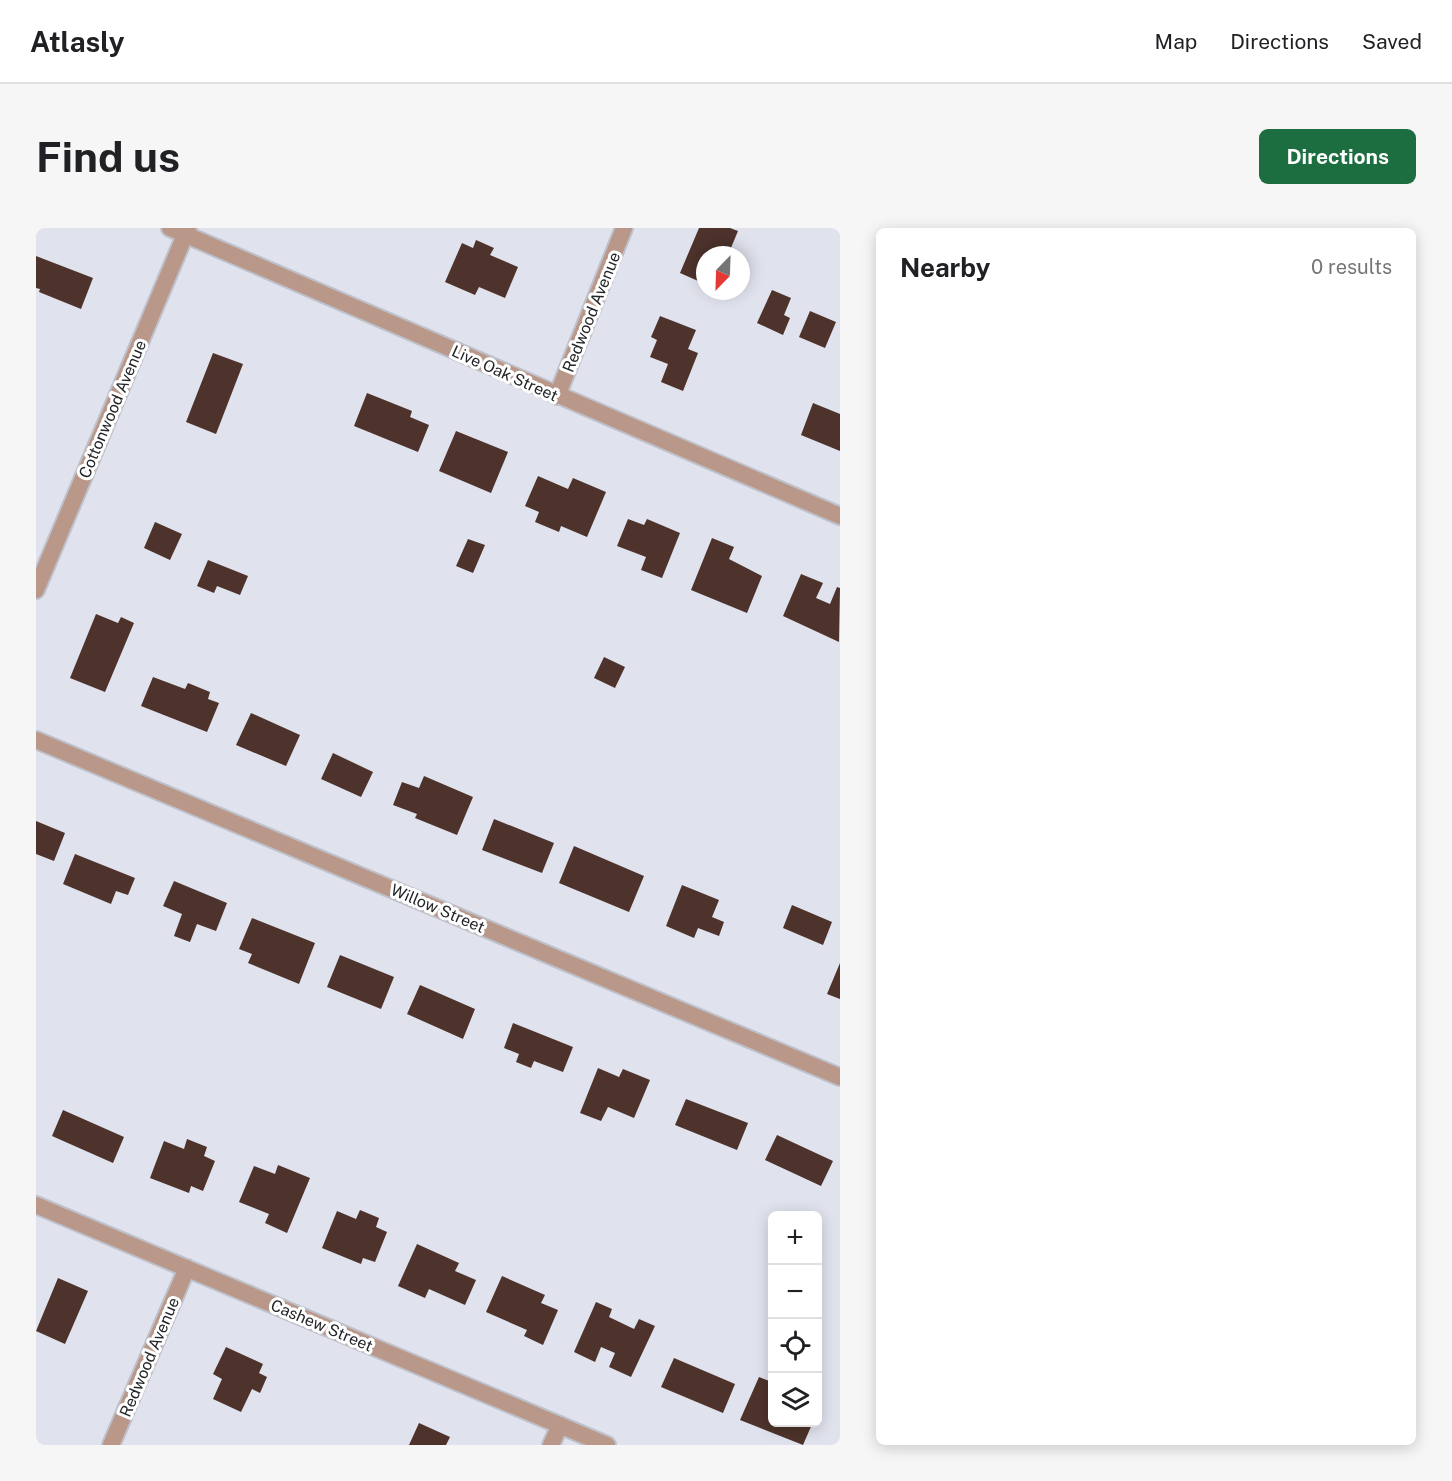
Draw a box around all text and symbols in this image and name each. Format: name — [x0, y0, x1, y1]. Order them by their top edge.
text: Atlasly — [30, 25, 124, 58]
text: Map — [1155, 29, 1197, 54]
text: Directions — [1230, 29, 1329, 54]
text: Saved — [1362, 29, 1422, 54]
button: Directions — [1259, 129, 1416, 184]
text: Find us — [36, 132, 180, 181]
north arrow — [696, 246, 750, 300]
street label: Redwood Avenue — [559, 249, 624, 375]
text: Nearby — [900, 252, 990, 283]
text: 0 results — [1311, 255, 1392, 279]
street label: Cottonwood Avenue — [75, 337, 150, 481]
street label: Live Oak Street — [449, 342, 561, 405]
street label: Willow Street — [388, 880, 488, 937]
map controls — [768, 1211, 822, 1427]
button: + — [768, 1211, 822, 1265]
button: − — [768, 1265, 822, 1319]
street label: Redwood Avenue — [116, 1295, 183, 1420]
street label: Cashew Street — [268, 1295, 376, 1355]
button: locate — [768, 1319, 822, 1373]
button: layers — [768, 1373, 822, 1427]

